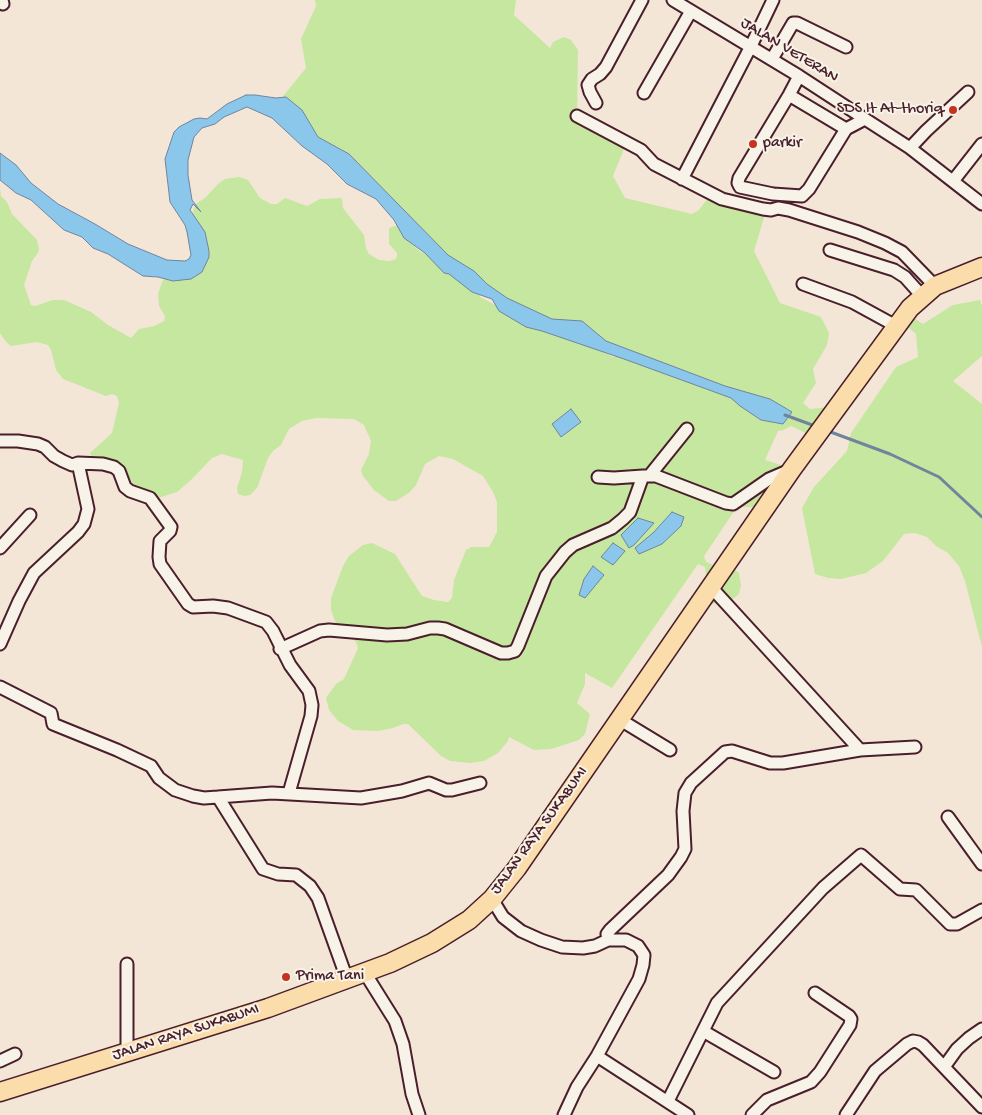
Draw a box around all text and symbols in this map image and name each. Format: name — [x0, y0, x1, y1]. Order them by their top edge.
street label: JALAN VETERAN — [737, 14, 841, 88]
place label: SDS It At-thoriq — [837, 100, 943, 120]
marker: SDS It At-thoriq — [947, 104, 959, 116]
place label: parkir — [763, 134, 802, 154]
marker: parkir — [747, 138, 759, 150]
street label: JALAN RAYA SUKABUMI — [487, 763, 593, 899]
place label: Prima Tani — [296, 967, 364, 987]
marker: Prima Tani — [280, 971, 292, 983]
street label: JALAN RAYA SUKABUMI — [110, 1000, 262, 1066]

